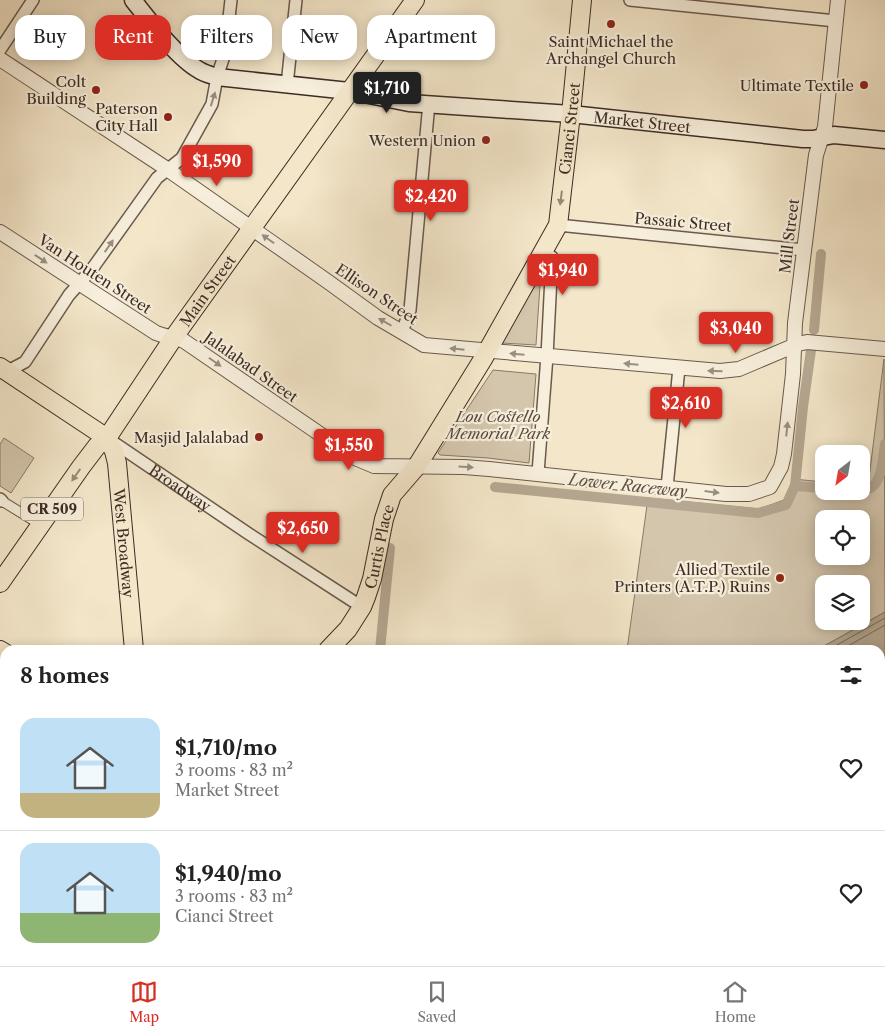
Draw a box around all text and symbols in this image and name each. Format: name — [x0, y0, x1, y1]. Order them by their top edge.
chip: Buy — [15, 15, 85, 60]
chip: Rent — [95, 15, 171, 60]
chip: Filters — [181, 15, 272, 60]
chip: New — [282, 15, 357, 60]
chip: Apartment — [367, 15, 495, 60]
marker: Saint Michael the Archangel Church — [605, 18, 617, 30]
place label: Saint Michael the Archangel Church — [545, 32, 677, 68]
place label: Colt Building — [26, 72, 87, 108]
pin: $1,710 — [346, 72, 428, 114]
place label: Ultimate Textile — [740, 76, 854, 95]
text: $1,710 — [364, 78, 410, 98]
marker: Ultimate Textile — [858, 79, 870, 91]
street label: Cianci Street — [554, 81, 584, 176]
marker: Colt Building — [90, 84, 102, 96]
one-way arrow — [210, 91, 218, 106]
place label: Paterson City Hall — [95, 99, 159, 135]
street label: Market Street — [593, 107, 692, 136]
marker: Paterson City Hall — [162, 111, 174, 123]
place label: Western Union — [368, 131, 477, 150]
marker: Western Union — [480, 134, 492, 146]
pin: $1,590 — [176, 144, 258, 187]
text: $1,590 — [192, 151, 242, 171]
pin: $2,420 — [390, 180, 472, 222]
text: $2,420 — [405, 186, 457, 206]
one-way arrow — [557, 190, 565, 206]
street label: Mill Street — [775, 197, 803, 274]
street label: Passaic Street — [634, 208, 733, 236]
street label: Van Houten Street — [34, 230, 156, 318]
one-way arrow — [261, 234, 275, 244]
one-way arrow — [104, 239, 114, 253]
street label: Main Street — [175, 251, 240, 330]
one-way arrow — [34, 254, 47, 263]
pin: $1,940 — [522, 254, 604, 296]
street label: Ellison Street — [332, 259, 422, 329]
text: $1,940 — [538, 260, 588, 280]
pin: $3,040 — [695, 312, 777, 354]
one-way arrow — [379, 318, 392, 327]
text: $3,040 — [710, 318, 762, 338]
street label: Jalalabad Street — [199, 326, 302, 407]
one-way arrow — [449, 344, 465, 352]
one-way arrow — [509, 350, 525, 358]
one-way arrow — [208, 357, 222, 367]
one-way arrow — [623, 360, 639, 368]
one-way arrow — [707, 367, 723, 375]
pin: $2,610 — [645, 386, 727, 429]
text: $2,610 — [661, 393, 711, 413]
park label: Lou Costello Memorial Park — [444, 407, 550, 443]
one-way arrow — [783, 421, 791, 437]
place label: Masjid Jalalabad — [134, 428, 249, 447]
pin: $1,550 — [308, 428, 390, 471]
marker: Masjid Jalalabad — [253, 431, 265, 443]
text: $1,550 — [325, 435, 373, 455]
north arrow — [815, 445, 870, 500]
map controls — [815, 445, 870, 630]
street label: Broadway — [146, 460, 215, 516]
one-way arrow — [458, 464, 474, 472]
one-way arrow — [71, 468, 81, 482]
water label: Lower Raceway — [566, 469, 688, 501]
street label: West Broadway — [110, 487, 139, 599]
one-way arrow — [704, 488, 720, 496]
road number: CR 509 — [21, 498, 83, 520]
street label: Curtis Place — [360, 502, 398, 591]
button: locate — [815, 510, 870, 565]
pin: $2,650 — [262, 512, 344, 554]
text: $2,650 — [277, 518, 329, 538]
place label: Allied Textile Printers (A.T.P.) Ruins — [614, 560, 770, 596]
marker: Allied Textile Printers (A.T.P.) Ruins — [774, 572, 786, 584]
button: layers — [815, 575, 870, 630]
icon: filters — [837, 661, 865, 689]
text: 8 homes — [20, 663, 109, 688]
text: $1,710/mo — [175, 735, 277, 760]
icon: home — [60, 738, 120, 798]
icon: heart — [837, 754, 865, 782]
text: 3 rooms · 83 m² — [175, 760, 293, 780]
text: Market Street — [175, 780, 279, 800]
text: $1,940/mo — [175, 861, 282, 886]
icon: home — [60, 863, 120, 923]
icon: heart — [837, 879, 865, 907]
text: 3 rooms · 83 m² — [175, 886, 293, 906]
text: Cianci Street — [175, 906, 274, 926]
tab: Map — [129, 978, 159, 1026]
tab: Saved — [418, 978, 456, 1026]
tab: Home — [715, 978, 756, 1026]

